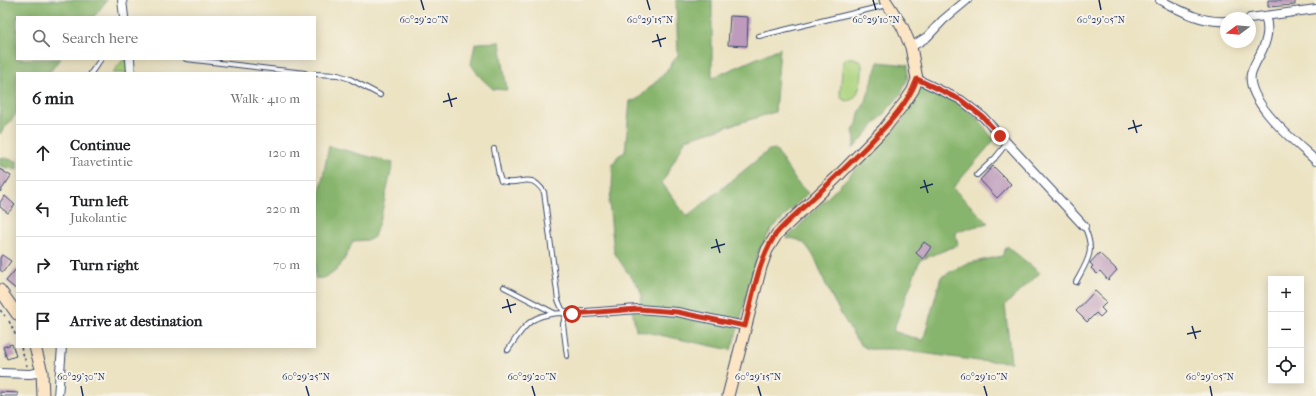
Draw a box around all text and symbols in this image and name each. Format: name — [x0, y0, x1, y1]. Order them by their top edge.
north arrow — [1220, 12, 1256, 48]
text: 60°29'20"N — [399, 14, 449, 26]
text: 60°29'15"N — [627, 14, 674, 26]
text: 60°29'10"N — [852, 14, 900, 26]
text: 60°29'05"N — [1077, 14, 1126, 26]
search box — [16, 16, 316, 60]
icon: search — [30, 27, 52, 49]
text: Search here — [62, 29, 138, 47]
text: 6 min — [32, 88, 74, 108]
text: Walk · 410 m — [231, 91, 300, 106]
route end — [991, 127, 1009, 145]
text: Continue — [70, 136, 130, 154]
icon: ahead — [32, 142, 54, 164]
text: 120 m — [268, 145, 300, 160]
text: Taavetintie — [70, 154, 133, 169]
text: Turn left — [70, 192, 128, 210]
icon: left — [32, 198, 54, 220]
text: 220 m — [266, 201, 300, 216]
text: Jukolantie — [70, 210, 127, 225]
icon: right — [32, 254, 54, 276]
text: Turn right — [70, 256, 139, 274]
text: 70 m — [273, 257, 300, 272]
map controls — [1268, 276, 1304, 384]
button: + — [1268, 276, 1304, 312]
route start — [563, 305, 581, 323]
icon: arrive — [32, 310, 54, 332]
text: Arrive at destination — [70, 312, 202, 330]
button: − — [1268, 312, 1304, 348]
button: locate — [1268, 348, 1304, 384]
text: 60°29'30"N — [57, 371, 106, 383]
text: 60°29'25"N — [282, 371, 330, 383]
text: 60°29'20"N — [507, 371, 557, 383]
text: 60°29'15"N — [735, 371, 782, 383]
text: 60°29'10"N — [960, 371, 1008, 383]
text: 60°29'05"N — [1186, 371, 1235, 383]

